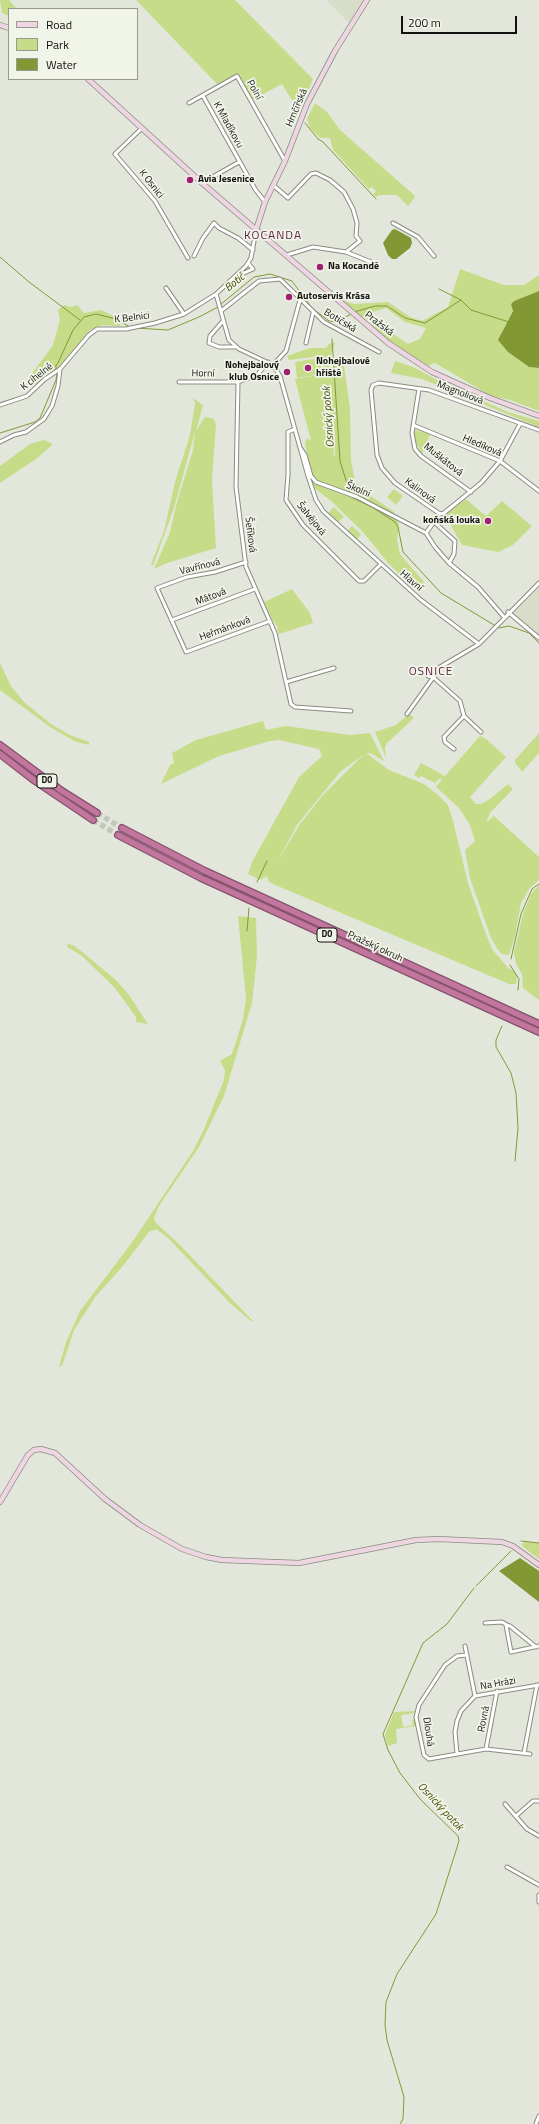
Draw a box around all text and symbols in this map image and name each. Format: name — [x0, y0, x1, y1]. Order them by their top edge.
legend — [8, 8, 138, 80]
scale bar — [403, 8, 519, 34]
text: 200 m — [408, 13, 441, 32]
text: Road — [46, 15, 72, 34]
text: Park — [46, 35, 69, 54]
text: Water — [46, 55, 77, 74]
street label: Polní — [244, 78, 264, 102]
street label: Hrnčířská — [284, 87, 310, 129]
street label: K Mladíkovu — [210, 100, 246, 150]
street label: K Osnici — [136, 167, 166, 201]
place label: Avia Jesenice — [198, 174, 254, 186]
marker: Avia Jesenice — [185, 175, 195, 185]
district label: KOCANDA — [244, 229, 302, 243]
place label: Na Kocandě — [328, 261, 379, 273]
marker: Na Kocandě — [315, 262, 325, 272]
water label: Botič — [222, 271, 248, 295]
place label: Autoservis Krása — [297, 291, 370, 303]
marker: Autoservis Krása — [284, 292, 294, 302]
street label: Botičská — [322, 307, 358, 335]
street label: Pražská — [362, 309, 396, 339]
street label: K Belnici — [114, 310, 150, 326]
place label: Nohejbalové hřiště — [316, 356, 370, 380]
place label: Nohejbalový klub Osnice — [225, 360, 279, 384]
street label: K cihelně — [18, 361, 56, 393]
marker: Nohejbalové hřiště — [303, 363, 313, 373]
marker: Nohejbalový klub Osnice — [282, 367, 292, 377]
street label: Horní — [191, 368, 215, 380]
street label: Magnoliová — [435, 379, 485, 407]
water label: Osnický potok — [320, 386, 338, 448]
street label: Hledíková — [461, 432, 503, 460]
street label: Muškátová — [421, 441, 465, 479]
street label: Kalinová — [402, 476, 438, 506]
street label: Školní — [344, 480, 372, 500]
street label: Šalvějová — [294, 500, 328, 538]
place label: koňská louka — [423, 515, 480, 527]
street label: Šeříková — [242, 516, 258, 554]
marker: koňská louka — [483, 516, 493, 526]
street label: Vavřínová — [179, 556, 221, 578]
street label: Hlavní — [397, 568, 425, 594]
street label: Mátová — [194, 586, 228, 608]
street label: Heřmánková — [198, 614, 252, 644]
district label: OSNICE — [409, 665, 453, 679]
road number: D0 — [37, 774, 57, 788]
road number: D0 — [317, 928, 337, 942]
street label: Pražský okruh — [345, 929, 405, 965]
street label: Na Hrázi — [479, 1675, 517, 1693]
street label: Rovná — [476, 1705, 492, 1733]
street label: Dlouhá — [420, 1716, 436, 1748]
water label: Osnický potok — [414, 1780, 466, 1834]

